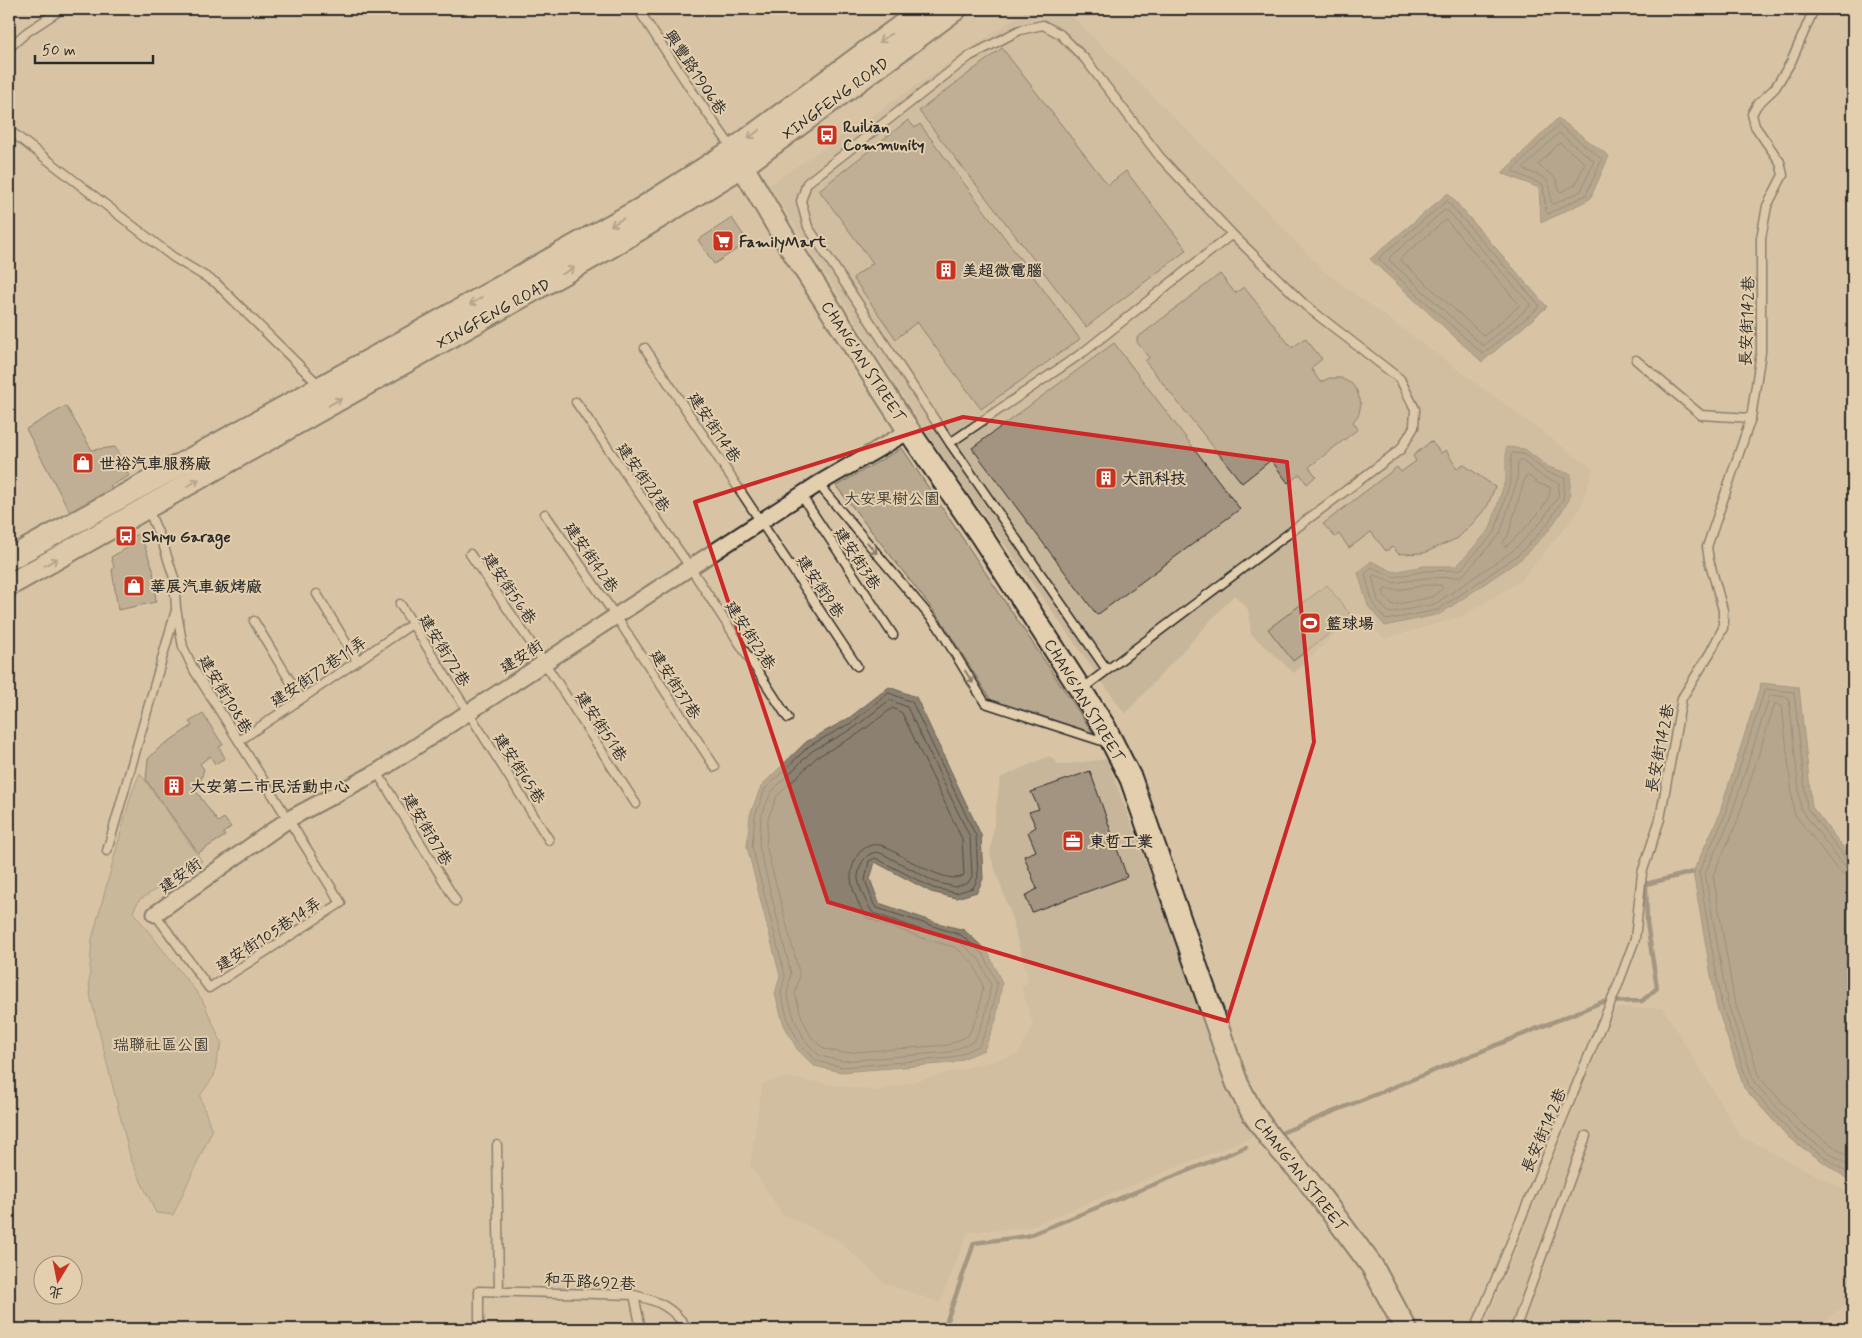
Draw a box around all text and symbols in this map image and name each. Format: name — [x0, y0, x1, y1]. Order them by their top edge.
street label: 興豐路1906巷 — [659, 26, 731, 120]
scale bar — [35, 32, 152, 64]
one-way arrow — [879, 32, 892, 43]
text: 50 m — [42, 41, 76, 61]
street label: XINGFENG ROAD — [778, 53, 894, 145]
place label: Ruilian Community — [843, 117, 925, 156]
bus stop icon: Ruilian Community — [815, 123, 839, 147]
one-way arrow — [748, 129, 761, 140]
one-way arrow — [611, 217, 625, 227]
supermarket icon: FamilyMart — [711, 229, 735, 253]
place label: FamilyMart — [739, 232, 827, 253]
building icon: 美超微電腦 — [934, 258, 958, 282]
place label: 美超微電腦 — [962, 261, 1042, 282]
one-way arrow — [560, 266, 575, 275]
street label: XINGFENG ROAD — [433, 274, 555, 354]
street label: 長安街142巷 — [1735, 276, 1760, 367]
one-way arrow — [468, 296, 483, 306]
street label: CHANG'AN STREET — [816, 297, 910, 427]
street label: 建安街14巷 — [682, 388, 745, 467]
one-way arrow — [327, 397, 341, 407]
street label: 建安街28巷 — [611, 439, 674, 517]
shop icon: 世裕汽車服務廠 — [71, 451, 95, 475]
place label: 世裕汽車服務廠 — [99, 454, 211, 475]
building icon: 大訊科技 — [1094, 466, 1118, 490]
place label: 大訊科技 — [1122, 469, 1186, 490]
one-way arrow — [186, 477, 200, 487]
park label: 大安果樹公園 — [844, 489, 940, 510]
street label: 建安街42巷 — [559, 518, 623, 597]
street label: 建安街3巷 — [829, 523, 885, 594]
bus stop icon: Shiyu Garage — [114, 524, 138, 548]
place label: Shiyu Garage — [142, 527, 231, 550]
one-way arrow — [866, 541, 877, 554]
street label: 建安街56巷 — [477, 549, 541, 629]
street label: 建安街9巷 — [791, 551, 849, 622]
one-way arrow — [44, 556, 58, 566]
shop icon: 華展汽車鈑烤廠 — [122, 574, 146, 598]
place label: 華展汽車鈑烤廠 — [150, 577, 262, 598]
street label: 建安街23巷 — [720, 597, 780, 674]
street label: 建安街72巷 — [413, 610, 474, 691]
sports icon: 籃球場 — [1298, 611, 1322, 635]
place label: 籃球場 — [1326, 614, 1374, 635]
street label: 建安街72巷11弄 — [266, 632, 371, 712]
street label: 建安街 — [496, 635, 548, 679]
street label: CHANG'AN STREET — [1039, 635, 1129, 767]
street label: 建安街37巷 — [644, 646, 705, 724]
street label: 建安街108巷 — [193, 651, 257, 738]
one-way arrow — [964, 670, 974, 684]
street label: 建安街51巷 — [570, 687, 631, 766]
street label: 長安街142巷 — [1642, 702, 1679, 795]
street label: 建安街65巷 — [488, 729, 550, 808]
building icon: 大安第二市民活動中心 — [162, 774, 186, 798]
place label: 大安第二市民活動中心 — [190, 777, 350, 798]
street label: 建安街87巷 — [397, 790, 457, 870]
office icon: 東哲工業 — [1061, 829, 1085, 853]
place label: 東哲工業 — [1089, 832, 1153, 853]
street label: 建安街 — [155, 854, 206, 899]
street label: 建安街105巷14弄 — [212, 893, 326, 977]
park label: 瑞聯社區公園 — [113, 1035, 209, 1056]
street label: 長安街142巷 — [1517, 1085, 1572, 1176]
street label: CHANG'AN STREET — [1248, 1113, 1352, 1237]
north arrow — [32, 1256, 82, 1306]
street label: 和平路692巷 — [544, 1270, 636, 1295]
text: 北 — [47, 1282, 64, 1302]

